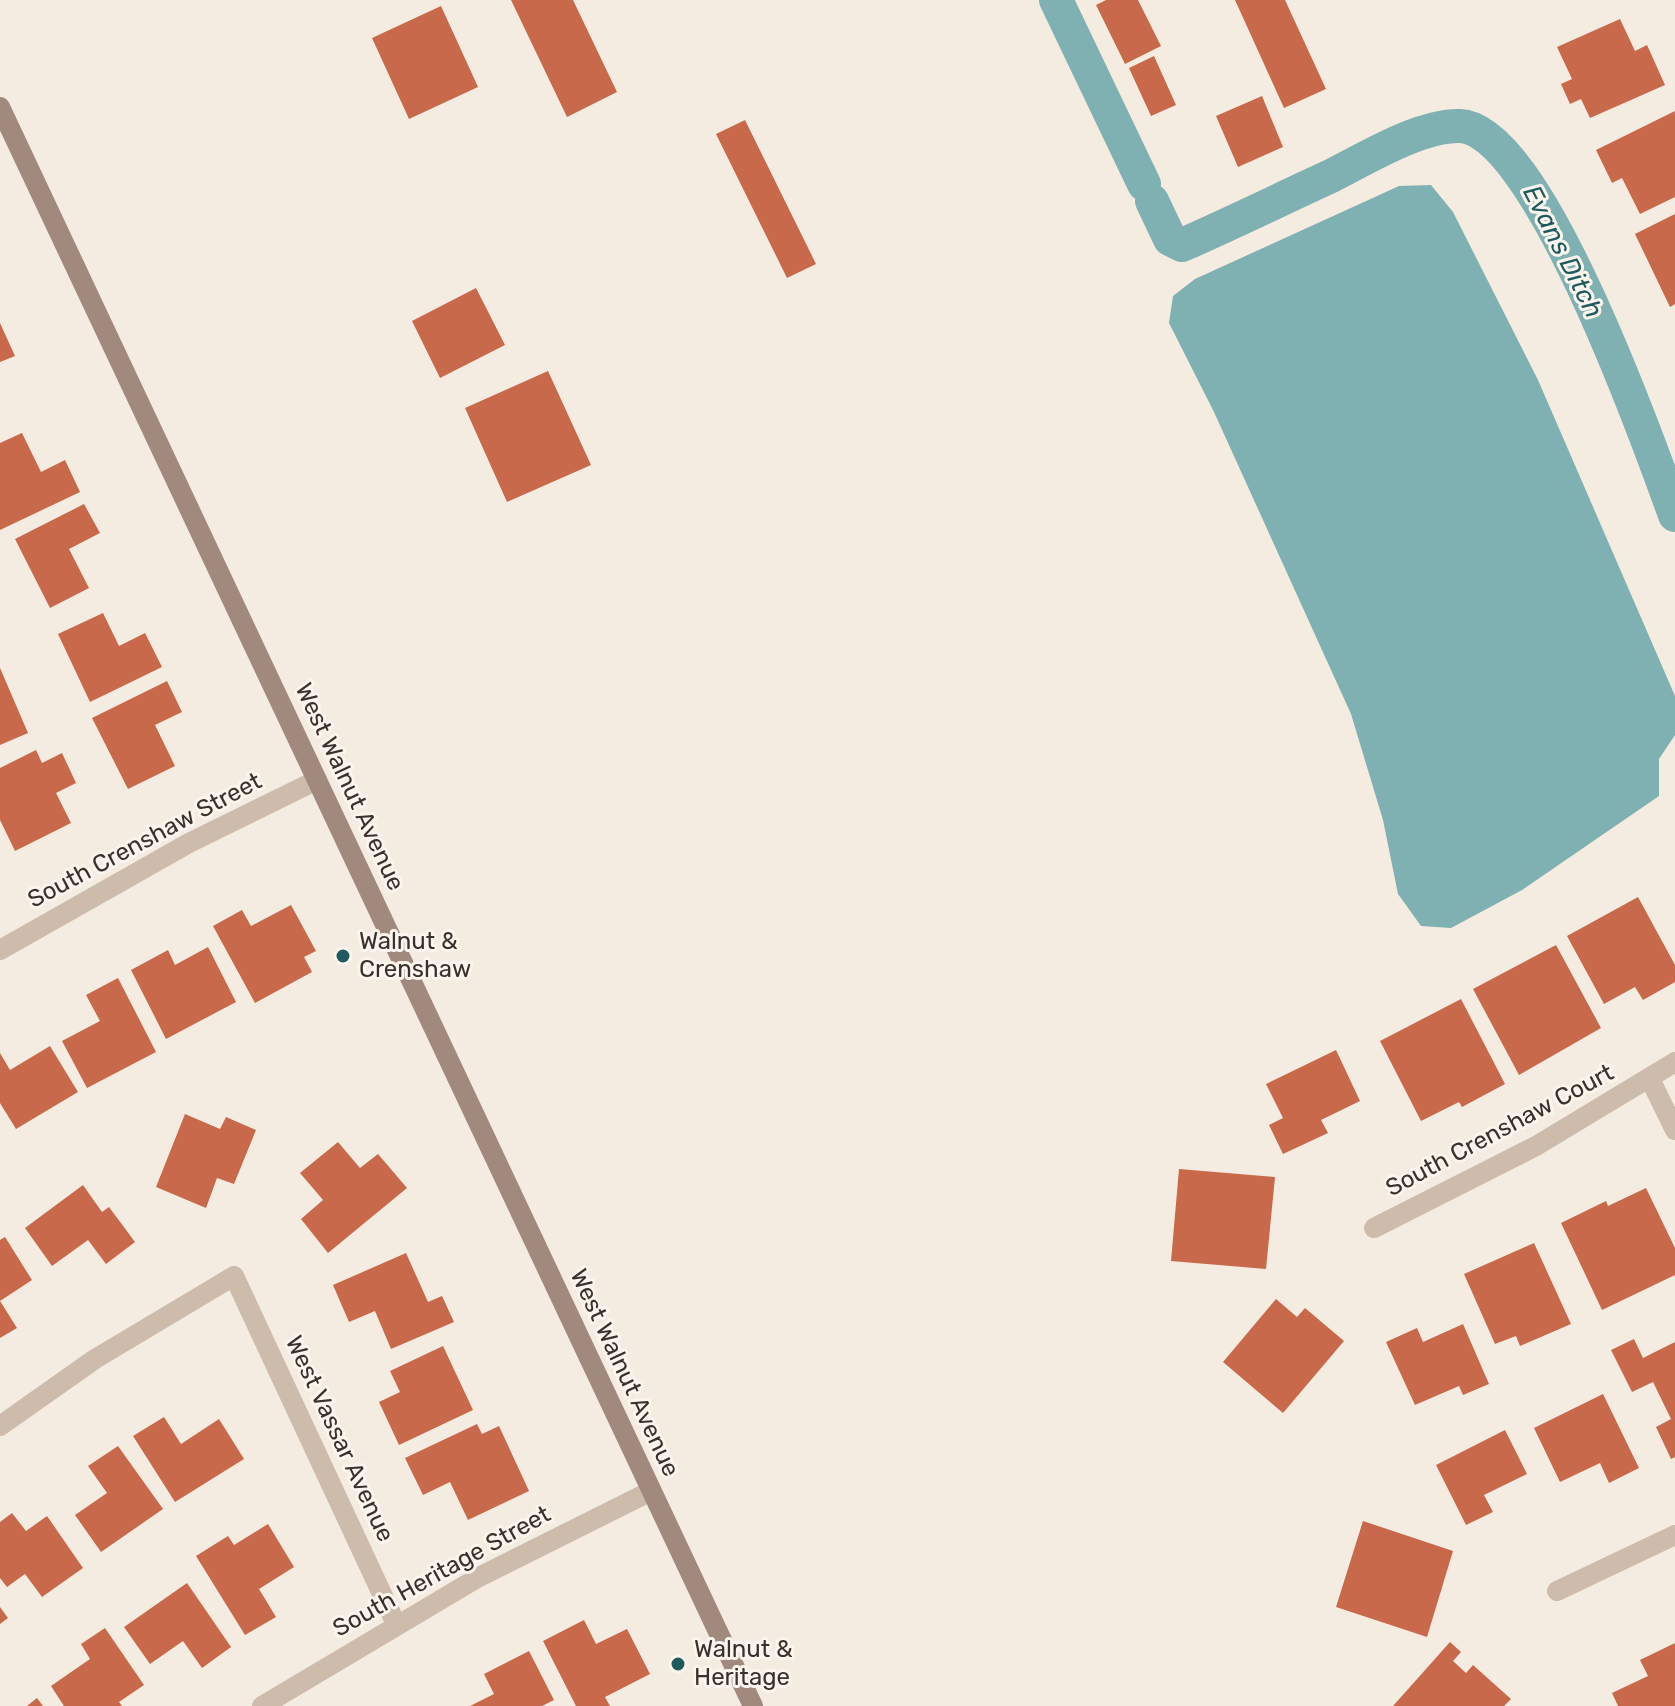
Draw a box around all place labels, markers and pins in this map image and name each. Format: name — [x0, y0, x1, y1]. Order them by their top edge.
place label: Walnut & Crenshaw — [359, 928, 471, 984]
marker: Walnut & Crenshaw — [334, 947, 352, 965]
place label: Walnut & Heritage — [694, 1636, 793, 1692]
marker: Walnut & Heritage — [669, 1655, 687, 1673]

